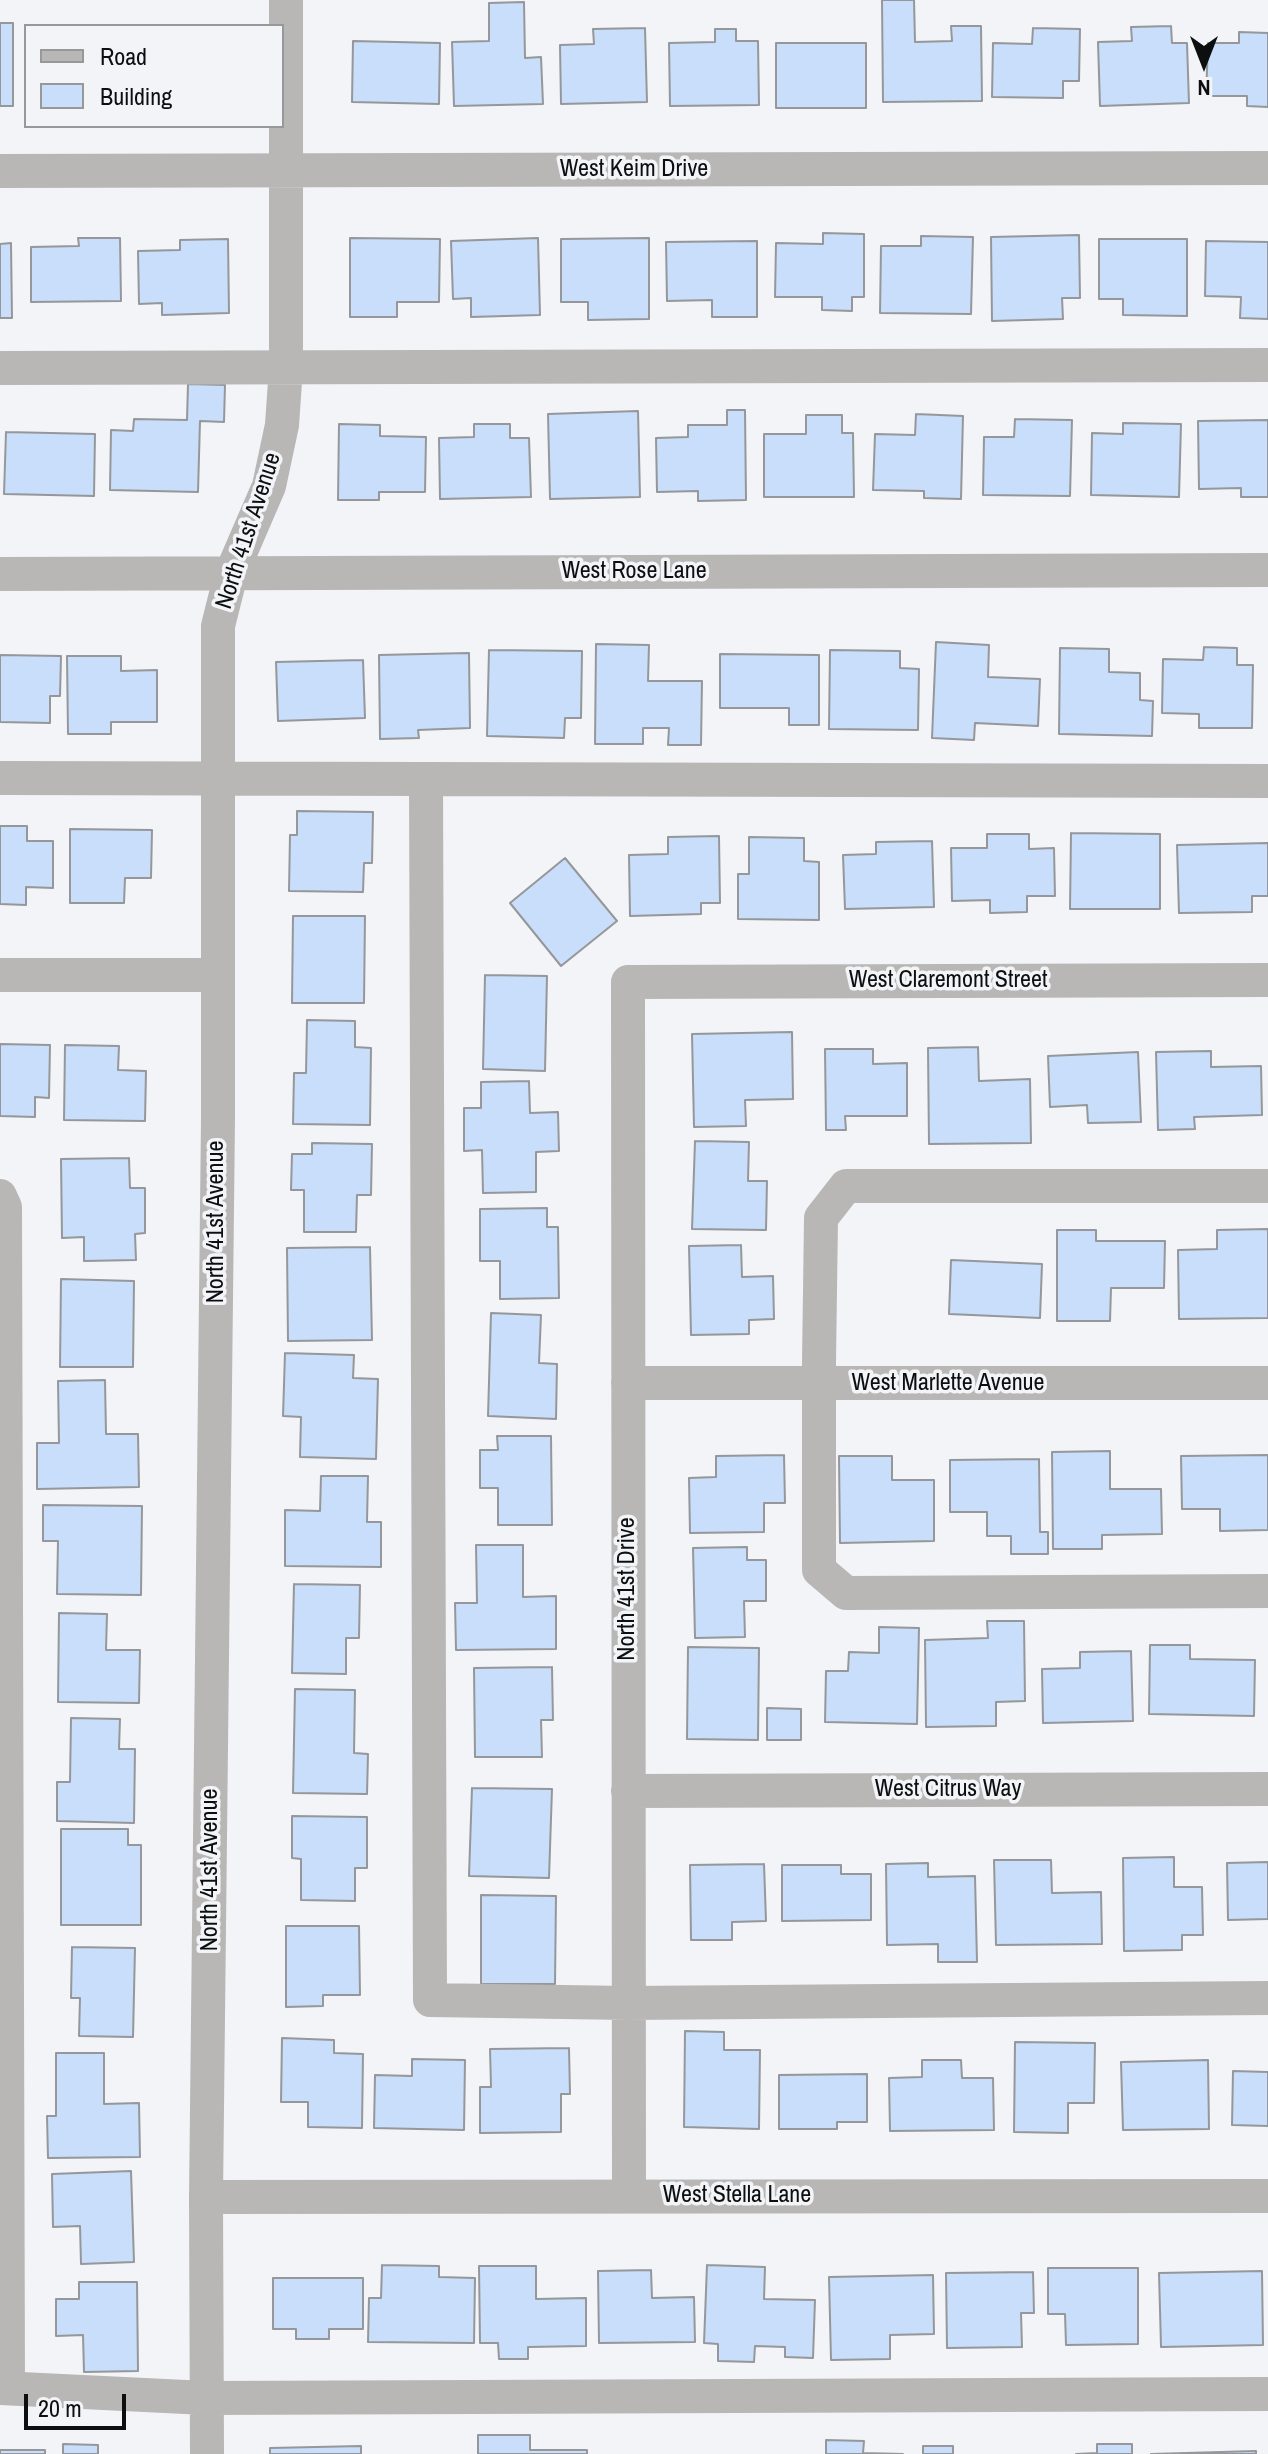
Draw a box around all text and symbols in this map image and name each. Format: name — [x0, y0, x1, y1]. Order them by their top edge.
legend — [24, 24, 284, 128]
north arrow — [1164, 24, 1244, 104]
text: Road — [100, 40, 147, 72]
text: N — [1197, 73, 1211, 103]
text: Building — [100, 80, 172, 112]
street label: West Keim Drive — [560, 156, 708, 184]
street label: North 41st Avenue — [210, 449, 288, 613]
street label: West Rose Lane — [561, 558, 707, 586]
street label: West Claremont Street — [849, 967, 1047, 995]
street label: North 41st Avenue — [203, 1141, 231, 1303]
street label: West Marlette Avenue — [852, 1370, 1044, 1398]
street label: North 41st Drive — [614, 1517, 642, 1661]
street label: West Citrus Way — [875, 1776, 1021, 1804]
street label: North 41st Avenue — [197, 1789, 225, 1951]
street label: West Stella Lane — [663, 2182, 811, 2210]
scale bar — [28, 2378, 130, 2428]
text: 20 m — [38, 2392, 82, 2424]

